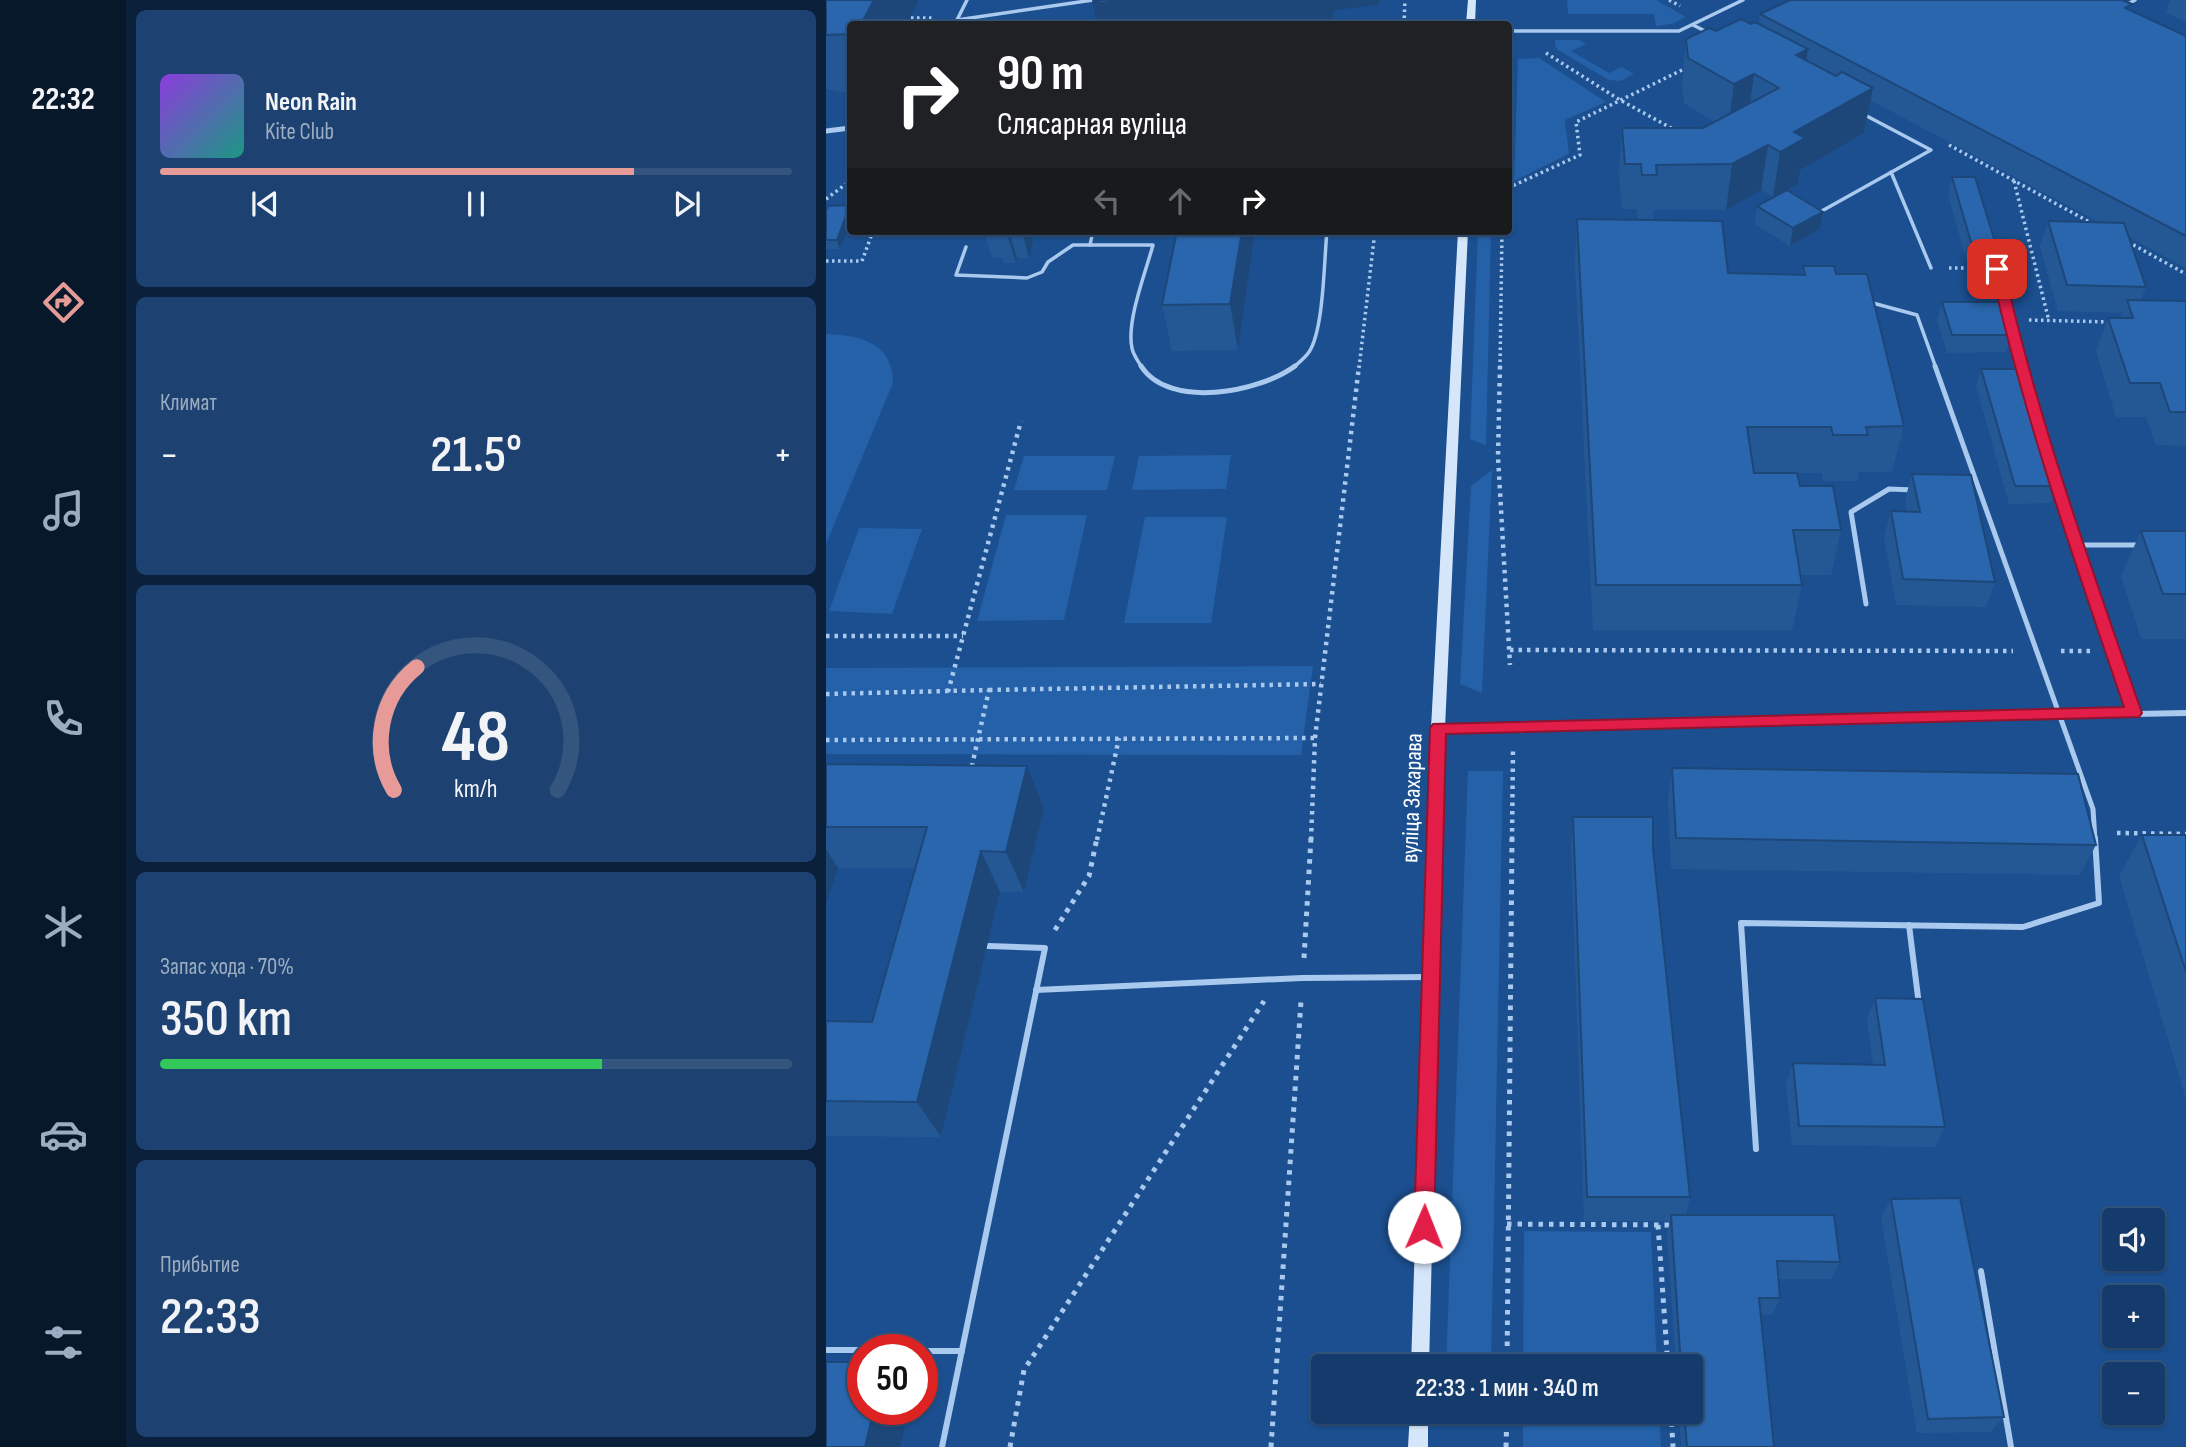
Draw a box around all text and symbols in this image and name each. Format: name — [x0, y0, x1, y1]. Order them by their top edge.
text: 90 m — [997, 45, 1084, 104]
icon: right — [882, 49, 973, 140]
text: 22:32 — [31, 80, 95, 119]
text: Neon Rain — [265, 87, 357, 118]
text: Слясарная вуліца — [997, 105, 1187, 144]
text: Kite Club — [265, 118, 334, 146]
icon: left — [1088, 182, 1126, 220]
icon: ahead — [1161, 182, 1199, 220]
icon: right — [1234, 182, 1272, 220]
icon: previous — [246, 185, 284, 223]
icon: pause — [457, 185, 495, 223]
icon: next — [668, 185, 706, 223]
pin — [1967, 239, 2027, 299]
icon: arrive — [1978, 250, 2016, 288]
icon: directions — [39, 278, 88, 327]
text: Климат — [160, 389, 217, 417]
text: 21.5° — [430, 424, 522, 487]
text: − — [160, 433, 179, 478]
text: + — [773, 433, 792, 478]
icon: music — [39, 486, 88, 535]
icon: phone — [39, 694, 88, 743]
text: 48 — [442, 694, 510, 782]
street label: вуліца Захарава — [1395, 733, 1429, 863]
text: km/h — [454, 773, 498, 804]
icon: climate — [39, 902, 88, 951]
text: Запас хода · 70% — [160, 953, 294, 981]
text: 350 km — [160, 988, 292, 1051]
icon: car — [39, 1110, 88, 1159]
position arrow — [1387, 1190, 1461, 1264]
map controls — [2102, 1208, 2165, 1425]
button: sound — [2102, 1208, 2165, 1271]
text: Прибытие — [160, 1251, 240, 1279]
button: + — [2102, 1285, 2165, 1348]
text: 22:33 — [160, 1286, 261, 1349]
icon: filters — [39, 1318, 88, 1367]
speed limit sign: 50 — [847, 1334, 938, 1425]
button: − — [2102, 1362, 2165, 1425]
text: 22:33 · 1 мин · 340 m — [1415, 1373, 1599, 1404]

